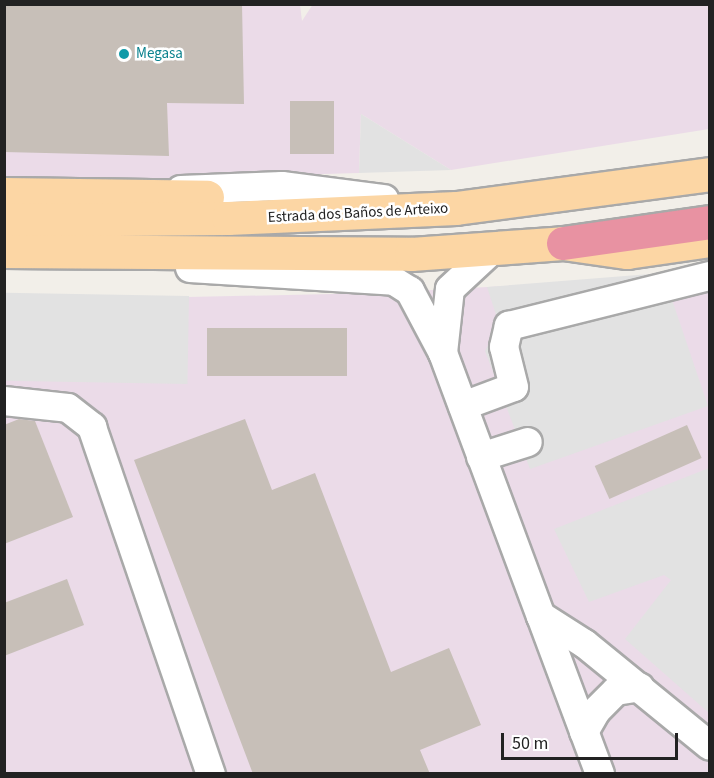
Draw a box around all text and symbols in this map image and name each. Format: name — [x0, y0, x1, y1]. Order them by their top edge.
place label: Megasa — [136, 45, 183, 63]
marker: Megasa — [117, 47, 131, 61]
street label: Estrada dos Baños de Arteixo — [267, 199, 449, 227]
scale bar — [504, 721, 681, 759]
text: 50 m — [512, 731, 548, 756]

